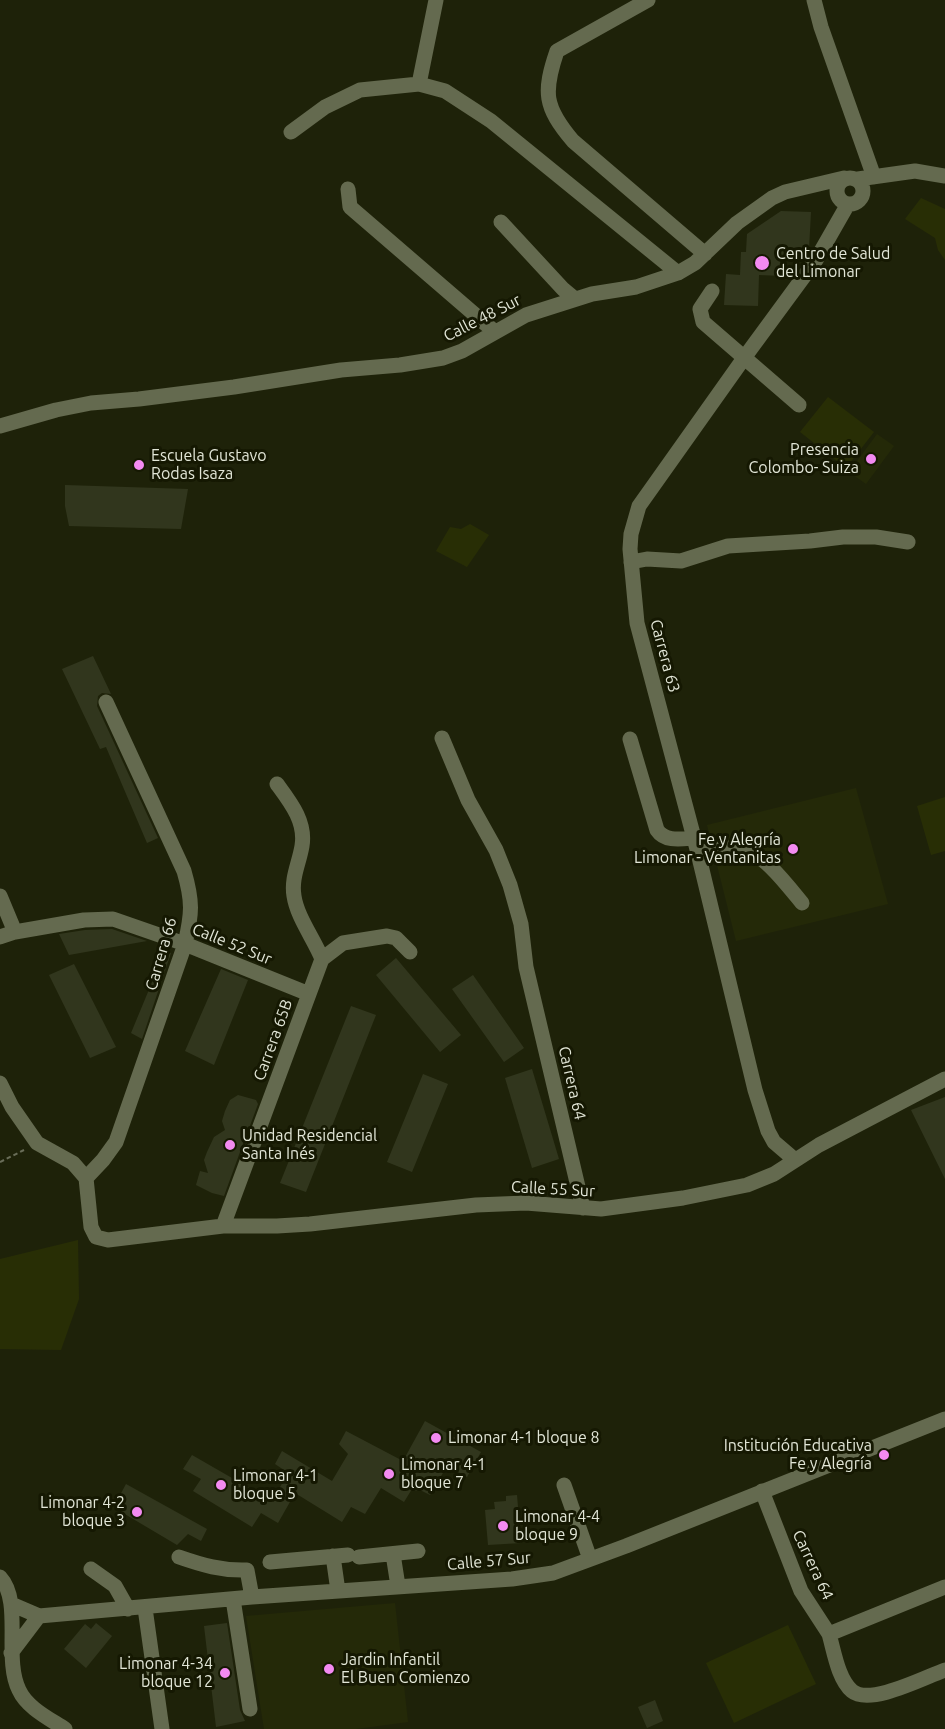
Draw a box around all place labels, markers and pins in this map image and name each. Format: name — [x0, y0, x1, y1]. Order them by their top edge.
place label: Centro de Salud del Limonar — [776, 244, 890, 282]
marker: Centro de Salud del Limonar — [753, 254, 771, 272]
place label: Presencia Colombo- Suiza — [749, 440, 859, 478]
place label: Escuela Gustavo Rodas Isaza — [151, 446, 267, 484]
marker: Presencia Colombo- Suiza — [864, 452, 878, 466]
marker: Escuela Gustavo Rodas Isaza — [132, 458, 146, 472]
place label: Fe y Alegría Limonar - Ventanitas — [634, 830, 781, 868]
marker: Fe y Alegría Limonar - Ventanitas — [786, 842, 800, 856]
place label: Unidad Residencial Santa Inés — [242, 1126, 377, 1164]
marker: Unidad Residencial Santa Inés — [223, 1138, 237, 1152]
place label: Limonar 4-1 bloque 8 — [448, 1428, 600, 1448]
marker: Limonar 4-1 bloque 8 — [429, 1431, 443, 1445]
place label: Institución Educativa Fe y Alegría — [724, 1436, 872, 1474]
marker: Institución Educativa Fe y Alegría — [877, 1448, 891, 1462]
place label: Limonar 4-1 bloque 7 — [401, 1455, 486, 1493]
place label: Limonar 4-1 bloque 5 — [233, 1466, 318, 1504]
marker: Limonar 4-1 bloque 7 — [382, 1467, 396, 1481]
marker: Limonar 4-1 bloque 5 — [214, 1478, 228, 1492]
place label: Limonar 4-2 bloque 3 — [40, 1493, 125, 1531]
marker: Limonar 4-2 bloque 3 — [130, 1505, 144, 1519]
place label: Limonar 4-4 bloque 9 — [515, 1507, 600, 1545]
marker: Limonar 4-4 bloque 9 — [496, 1519, 510, 1533]
place label: Jardin Infantil El Buen Comienzo — [341, 1650, 470, 1688]
place label: Limonar 4-34 bloque 12 — [119, 1654, 213, 1692]
marker: Jardin Infantil El Buen Comienzo — [322, 1662, 336, 1676]
marker: Limonar 4-34 bloque 12 — [218, 1666, 232, 1680]

